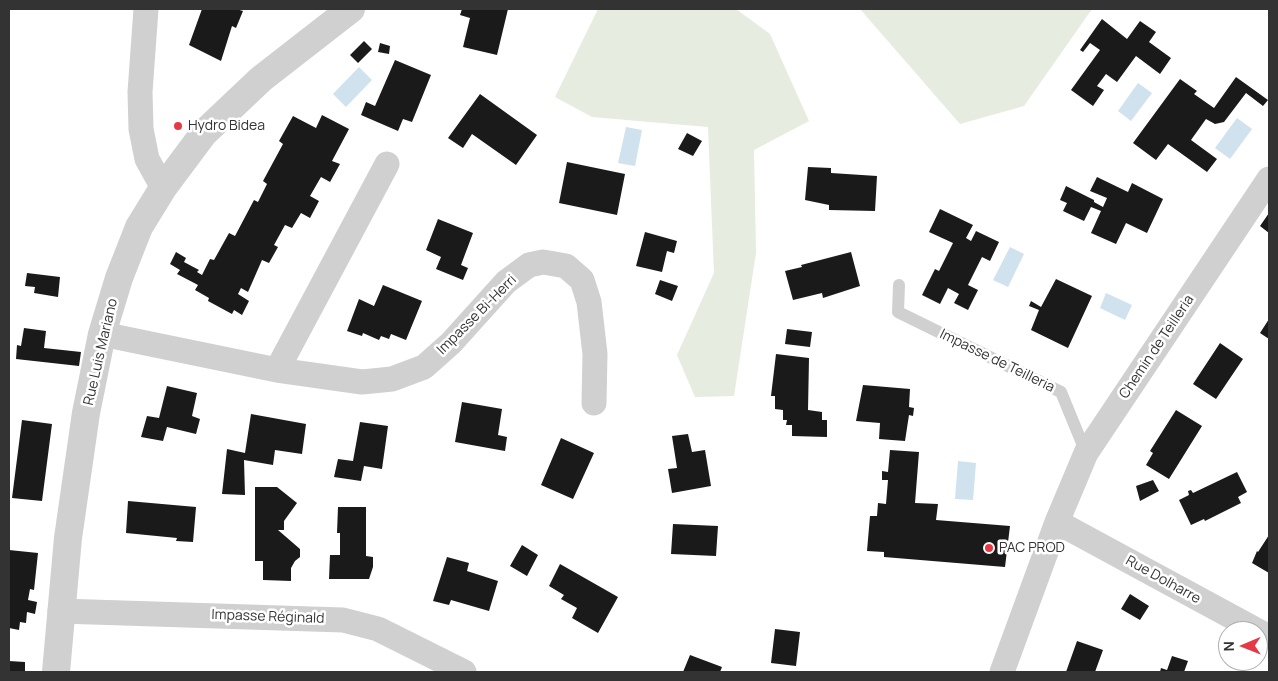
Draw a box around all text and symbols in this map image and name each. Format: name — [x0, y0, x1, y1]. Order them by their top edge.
place label: Hydro Bidea — [188, 118, 265, 134]
marker: Hydro Bidea — [172, 120, 184, 132]
street label: Impasse Bi-Herri — [434, 272, 520, 358]
street label: Chemin de Teilleria — [1116, 292, 1198, 402]
street label: Rue Luis Mariano — [81, 297, 121, 407]
street label: Impasse de Teilleria — [937, 326, 1057, 396]
place label: PAC PROD — [999, 540, 1065, 556]
marker: PAC PROD — [983, 542, 995, 554]
street label: Rue Dolharre — [1122, 552, 1204, 608]
street label: Impasse Réginald — [211, 607, 325, 627]
north arrow — [1218, 621, 1268, 671]
text: N — [1219, 641, 1238, 651]

